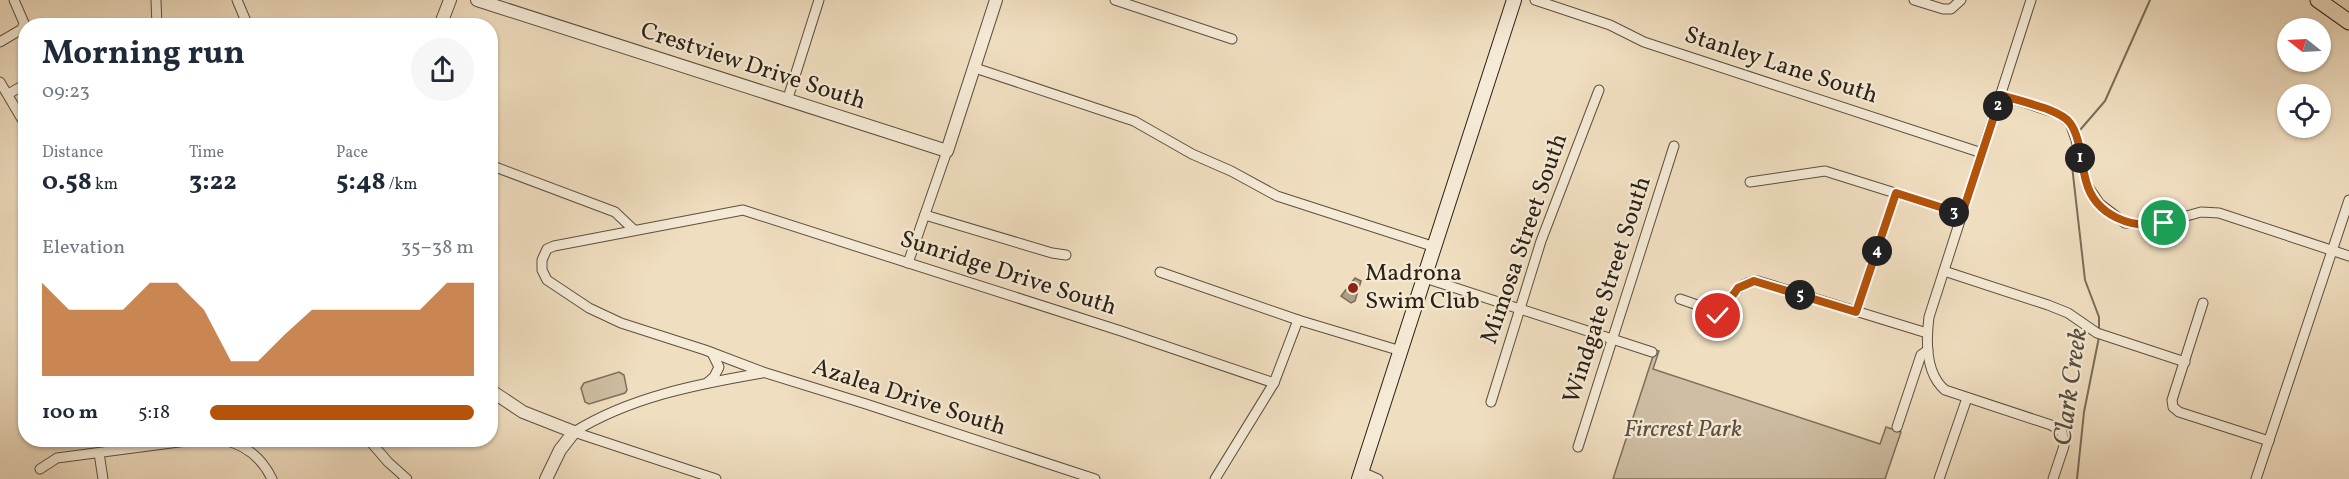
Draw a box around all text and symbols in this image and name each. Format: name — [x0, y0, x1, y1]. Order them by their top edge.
street label: Crestview Drive South — [636, 14, 870, 120]
north arrow — [2277, 18, 2331, 72]
map controls — [2277, 18, 2331, 138]
street label: Stanley Lane South — [1680, 19, 1882, 113]
text: Morning run — [42, 32, 245, 78]
button: share — [411, 38, 474, 101]
text: 09:23 — [42, 78, 90, 106]
button: locate — [2277, 84, 2331, 138]
pin: 2 — [1983, 91, 2013, 121]
text: 2 — [1994, 95, 2002, 117]
street label: Mimosa Street South — [1473, 129, 1577, 349]
text: Distance — [42, 142, 103, 164]
text: Time — [189, 142, 224, 164]
text: Pace — [336, 142, 368, 164]
pin: 1 — [2065, 143, 2095, 173]
text: 1 — [2077, 147, 2083, 169]
text: 0.58 — [42, 164, 92, 200]
text: 3:22 — [189, 164, 237, 200]
text: 5:48 — [336, 164, 386, 200]
street label: Windgate Street South — [1555, 172, 1661, 408]
text: km — [92, 174, 118, 196]
text: /km — [386, 174, 418, 196]
pin: 3 — [1939, 197, 1969, 227]
pin — [2138, 197, 2189, 248]
text: 3 — [1950, 201, 1958, 223]
icon: arrive — [2147, 206, 2180, 239]
street label: Sunridge Drive South — [895, 223, 1121, 325]
text: Elevation — [42, 234, 125, 262]
text: 35–38 m — [401, 234, 474, 262]
pin: 4 — [1862, 236, 1892, 266]
text: 4 — [1872, 240, 1882, 262]
place label: Madrona Swim Club — [1365, 257, 1480, 319]
pin: 5 — [1785, 280, 1815, 310]
marker: Madrona Swim Club — [1346, 281, 1360, 295]
text: 5 — [1796, 284, 1804, 306]
pin — [1692, 290, 1743, 341]
icon: check — [1701, 299, 1734, 332]
water label: Clark Creek — [2045, 326, 2097, 448]
street label: Azalea Drive South — [808, 351, 1010, 445]
text: 100 m — [42, 399, 98, 427]
text: 5:18 — [138, 399, 170, 427]
park label: Fircrest Park — [1624, 413, 1742, 447]

